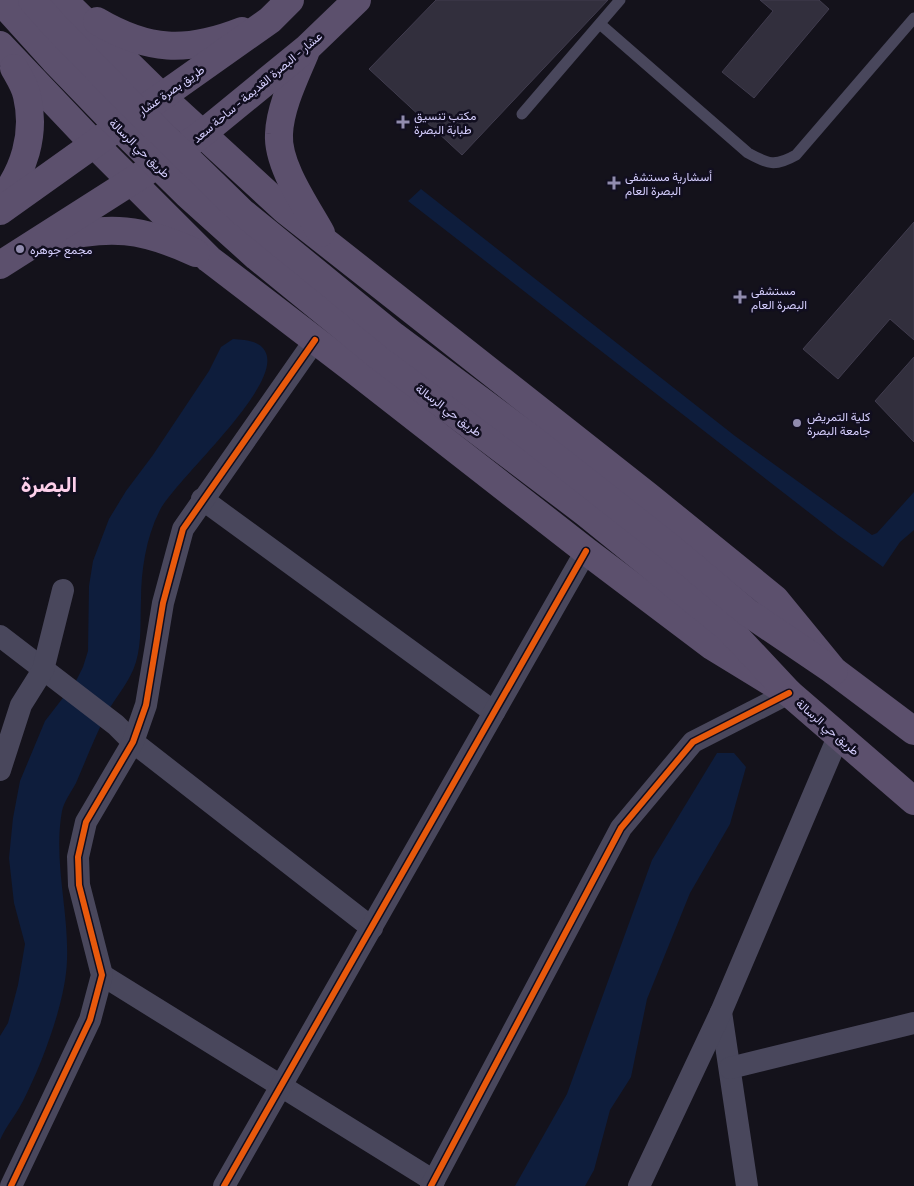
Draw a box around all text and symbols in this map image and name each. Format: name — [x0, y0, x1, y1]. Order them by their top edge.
street label: عشار - البصرة القديمة - ساحة سعد — [188, 27, 326, 147]
street label: طريق بصرة عشار — [133, 60, 208, 121]
place label: مكتب تنسيق طبابة البصرة — [414, 106, 476, 139]
street label: طريق حي الرسالة — [104, 114, 175, 183]
marker: مكتب تنسيق طبابة البصرة — [396, 115, 410, 129]
place label: أسشارية مستشفى البصرة العام — [625, 167, 712, 200]
marker: أسشارية مستشفى البصرة العام — [607, 176, 621, 190]
place label: مجمع جوهره — [30, 240, 92, 259]
marker: مجمع جوهره — [14, 243, 26, 255]
place label: مستشفى البصرة العام — [751, 281, 807, 314]
marker: مستشفى البصرة العام — [733, 290, 747, 304]
street label: طريق حي الرسالة — [411, 379, 486, 442]
place label: كلية التمريض جامعة البصرة — [807, 407, 870, 440]
marker: كلية التمريض جامعة البصرة — [791, 417, 803, 429]
district label: البصرة — [21, 467, 77, 501]
street label: طريق حي الرسالة — [791, 694, 864, 761]

